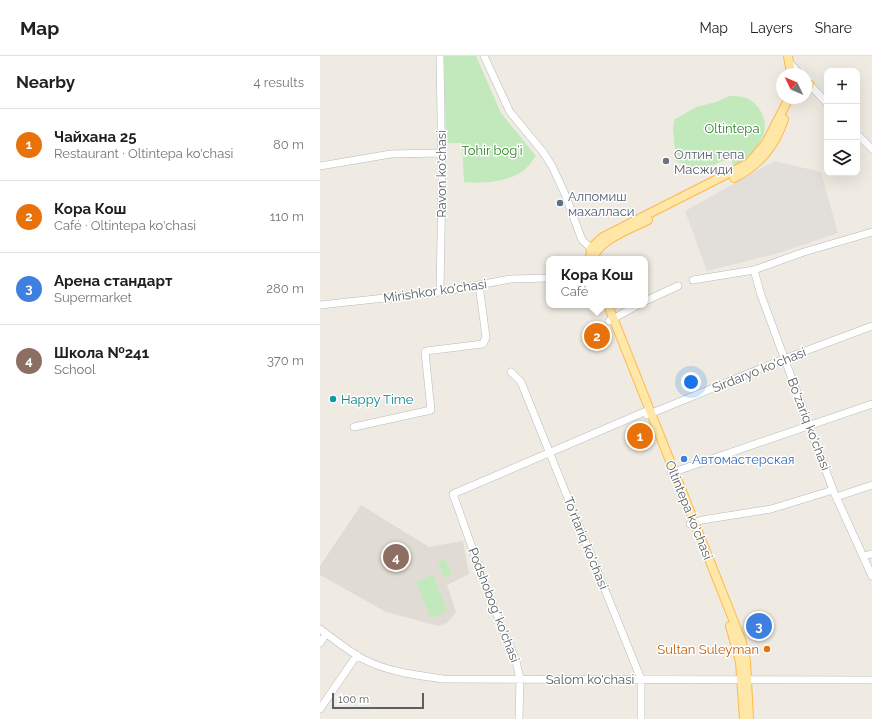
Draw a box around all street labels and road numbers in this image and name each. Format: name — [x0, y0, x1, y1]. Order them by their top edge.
street label: Ravon ko'chasi — [434, 130, 449, 218]
street label: Mirishkor ko'chasi — [382, 276, 488, 306]
street label: Sirdaryo ko'chasi — [710, 344, 808, 396]
street label: Bo'zariq ko'chasi — [784, 376, 834, 472]
street label: Oltintepa ko'chasi — [662, 458, 716, 562]
street label: To'rtariq ko'chasi — [561, 495, 611, 591]
street label: Podshobog' ko'chasi — [465, 545, 523, 665]
street label: Salom ko'chasi — [546, 672, 634, 687]

